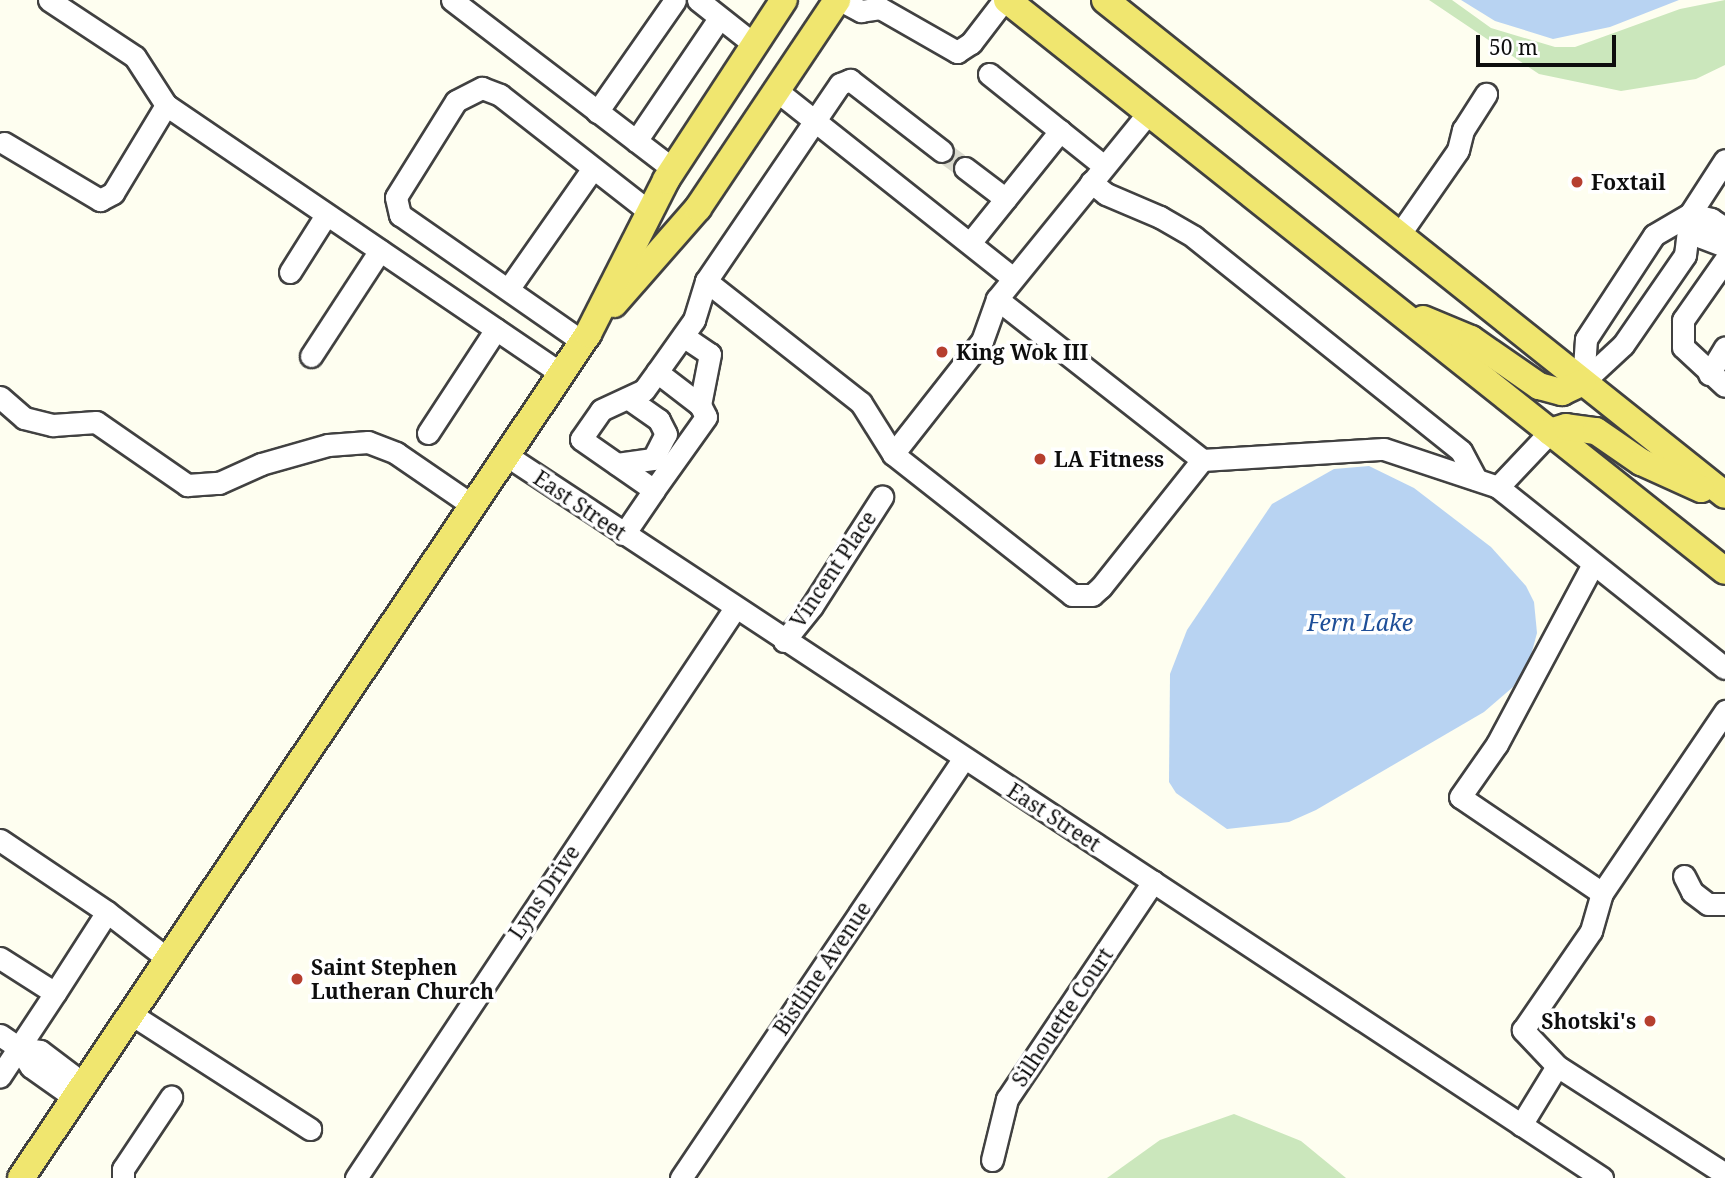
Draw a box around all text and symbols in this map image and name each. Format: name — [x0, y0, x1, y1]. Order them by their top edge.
scale bar — [1480, 21, 1620, 65]
text: 50 m — [1489, 33, 1538, 61]
place label: Foxtail — [1591, 169, 1666, 195]
marker: Foxtail — [1569, 174, 1585, 190]
place label: King Wok III — [956, 339, 1088, 365]
marker: King Wok III — [934, 344, 950, 360]
place label: LA Fitness — [1054, 446, 1164, 472]
marker: LA Fitness — [1032, 451, 1048, 467]
street label: East Street — [529, 465, 631, 545]
street label: Vincent Place — [785, 506, 881, 632]
water label: Fern Lake — [1307, 608, 1413, 636]
street label: East Street — [1003, 778, 1105, 856]
street label: Lyns Drive — [503, 840, 585, 944]
street label: Bistline Avenue — [768, 896, 876, 1040]
street label: Silhouette Court — [1006, 943, 1118, 1091]
place label: Saint Stephen Lutheran Church — [311, 954, 494, 1004]
marker: Saint Stephen Lutheran Church — [289, 971, 305, 987]
place label: Shotski's — [1541, 1008, 1636, 1034]
marker: Shotski's — [1642, 1013, 1658, 1029]

